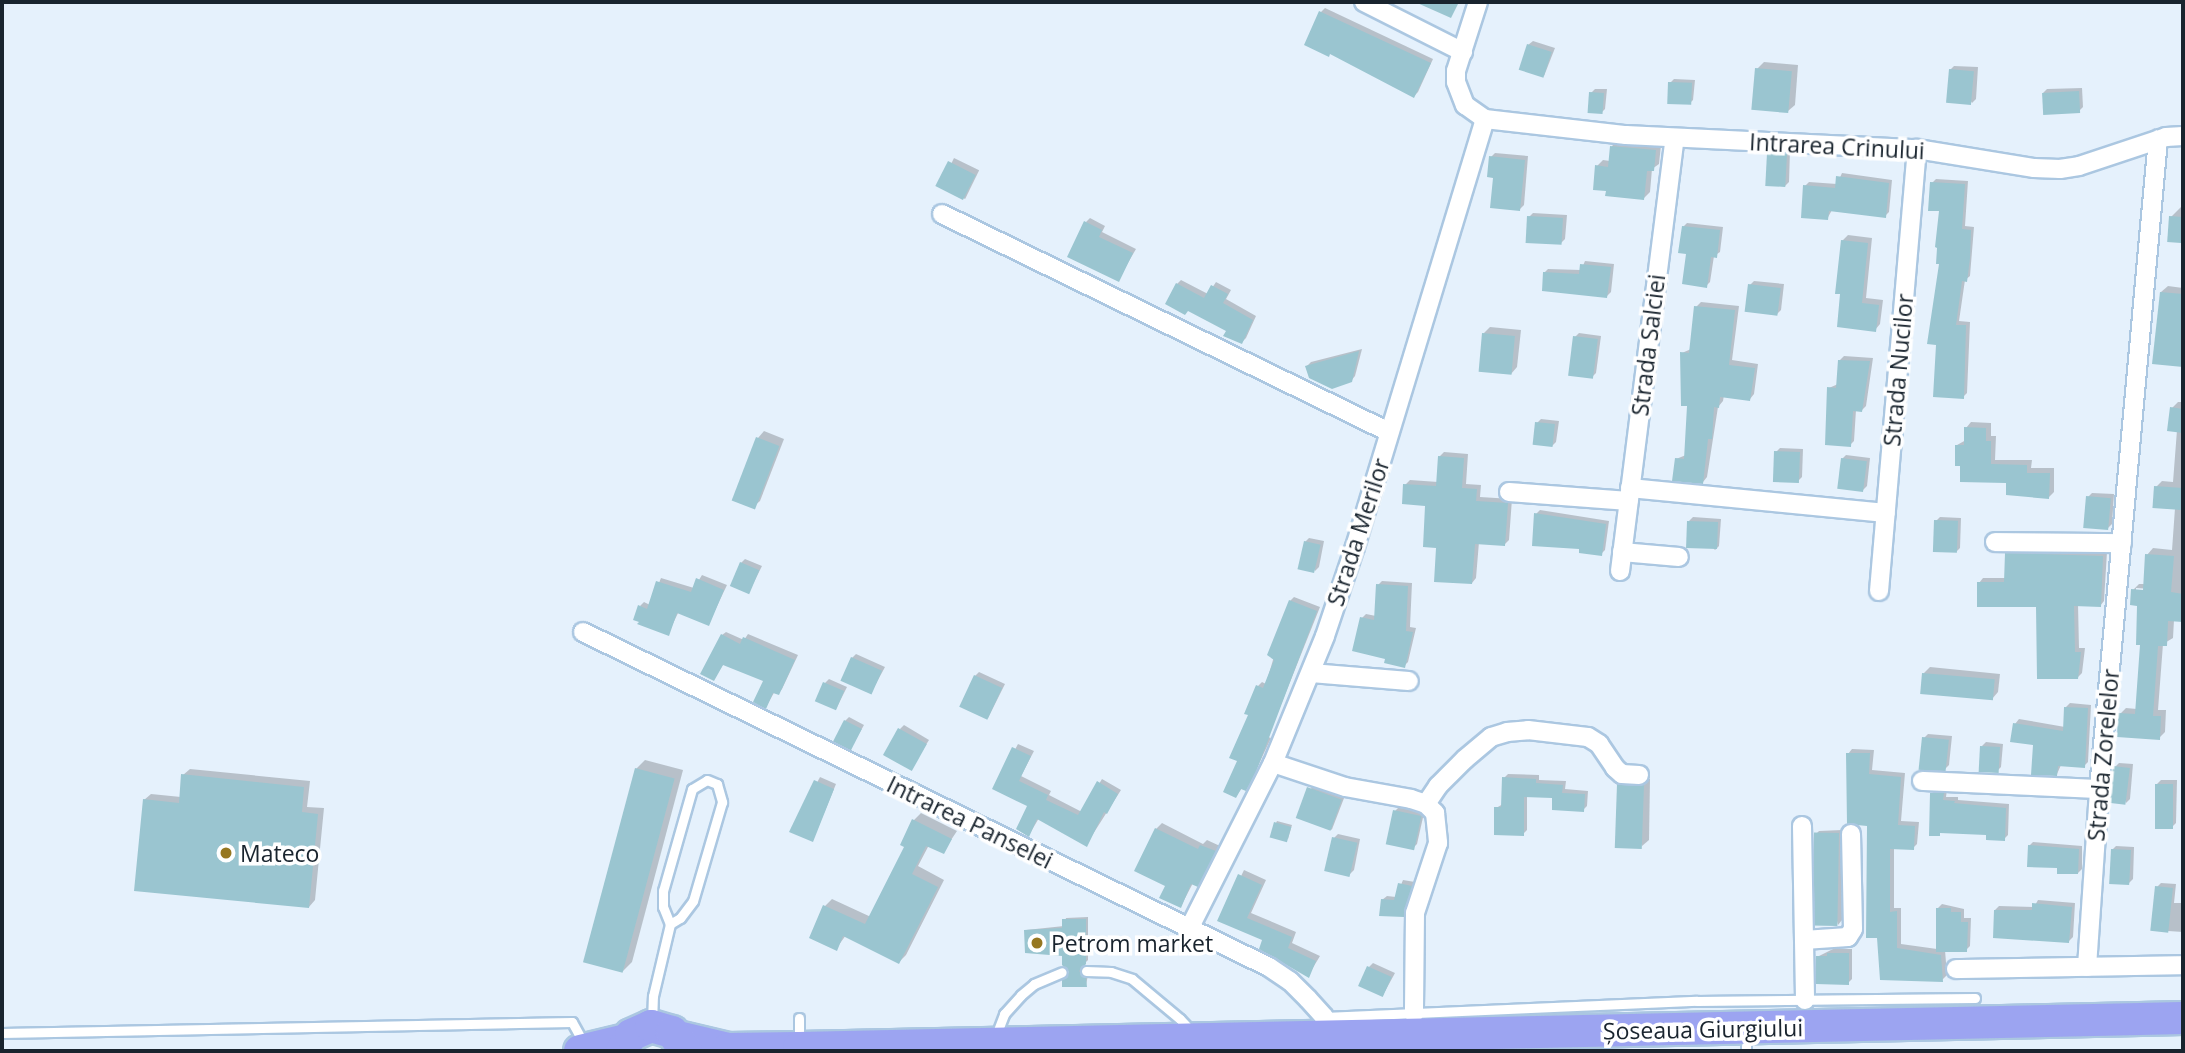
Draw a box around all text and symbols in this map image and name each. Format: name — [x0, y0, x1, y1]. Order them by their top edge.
street label: Intrarea Crinului — [1749, 128, 1925, 164]
street label: Strada Salciei — [1626, 273, 1670, 417]
street label: Strada Nucilor — [1878, 293, 1918, 447]
street label: Strada Merilor — [1321, 455, 1395, 609]
street label: Strada Zorelelor — [2082, 668, 2124, 842]
street label: Intrarea Panselei — [883, 770, 1057, 874]
place label: Mateco — [240, 839, 319, 867]
marker: Mateco — [218, 845, 234, 861]
place label: Petrom market — [1051, 929, 1213, 957]
marker: Petrom market — [1029, 935, 1045, 951]
street label: Șoseaua Giurgiului — [1603, 1013, 1803, 1045]

